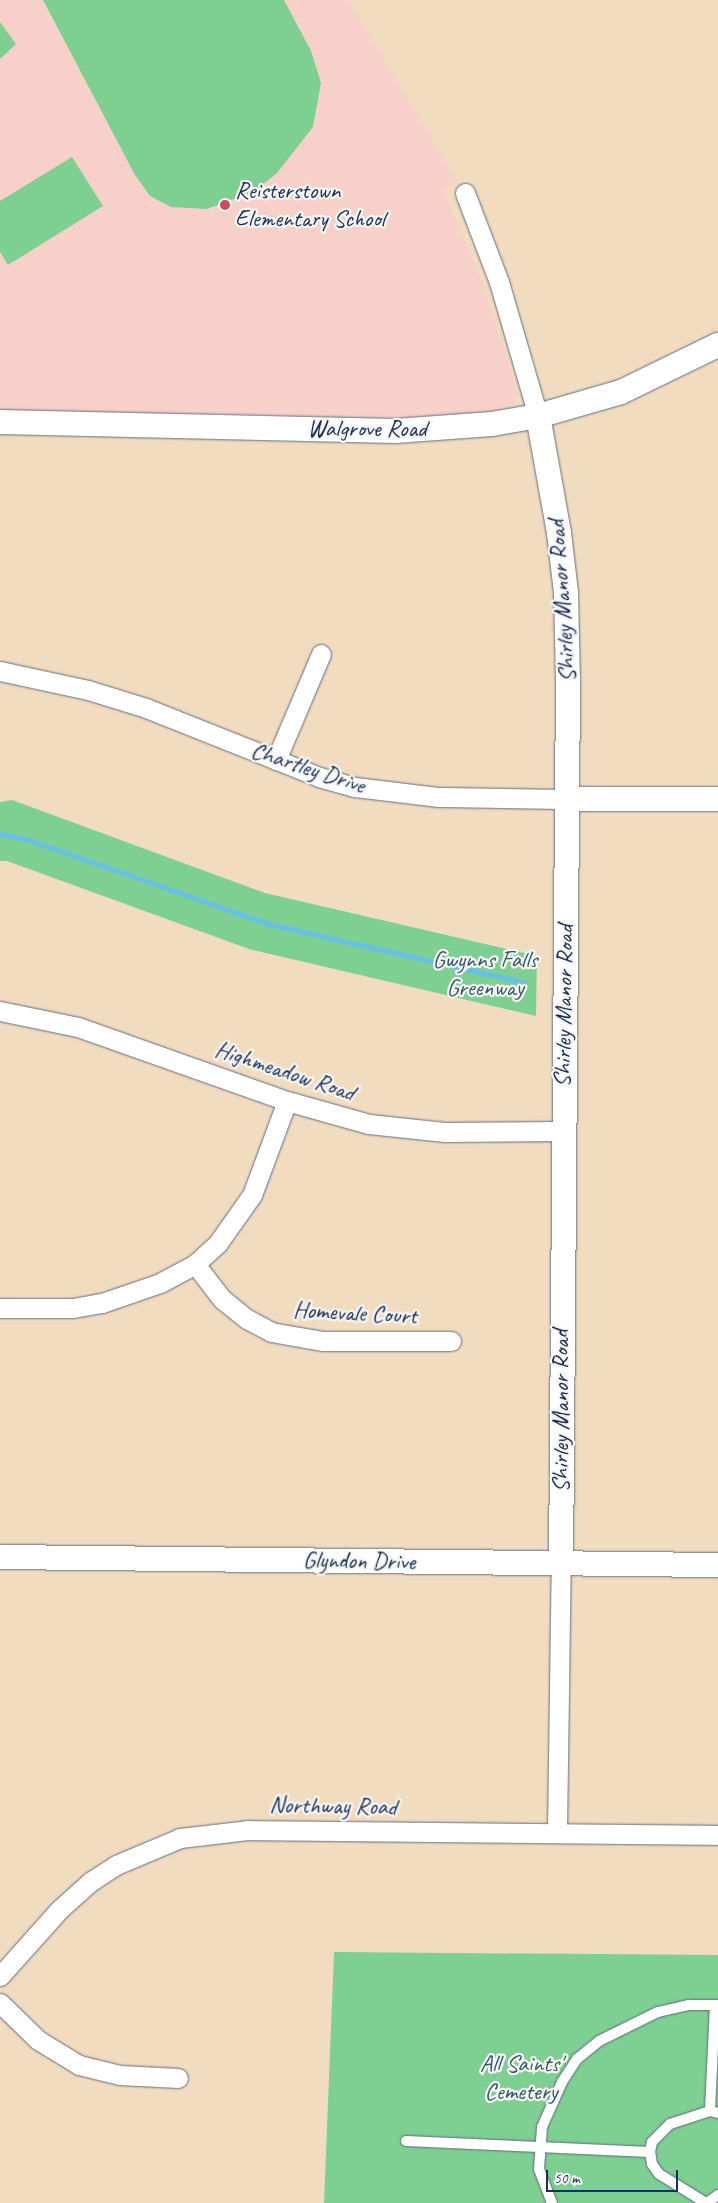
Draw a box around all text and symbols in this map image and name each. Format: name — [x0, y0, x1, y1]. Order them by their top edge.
place label: Reisterstown Elementary School — [235, 177, 385, 233]
marker: Reisterstown Elementary School — [219, 199, 231, 211]
street label: Walgrove Road — [307, 415, 427, 443]
street label: Shirley Manor Road — [542, 518, 582, 684]
street label: Chartley Drive — [247, 736, 369, 800]
street label: Shirley Manor Road — [548, 924, 580, 1088]
park label: Gwynns Falls Greenway — [433, 946, 537, 1002]
street label: Highmeadow Road — [212, 1035, 358, 1107]
street label: Homevale Court — [292, 1295, 418, 1331]
street label: Shirley Manor Road — [547, 1329, 575, 1493]
street label: Glyndon Drive — [302, 1546, 416, 1576]
street label: Northway Road — [269, 1790, 397, 1822]
park label: All Saints' Cemetery — [480, 2050, 562, 2106]
scale bar — [548, 2160, 680, 2192]
text: 50 m — [554, 2169, 580, 2188]

